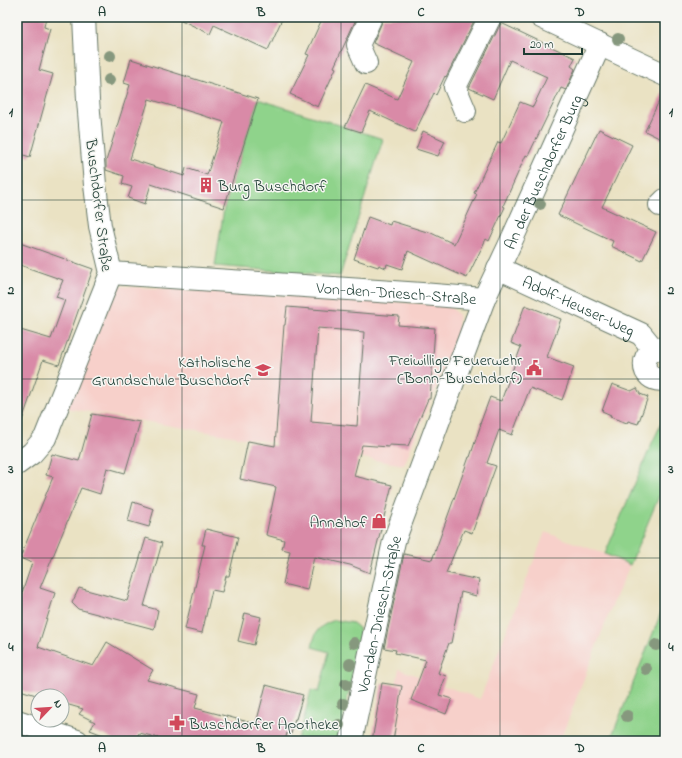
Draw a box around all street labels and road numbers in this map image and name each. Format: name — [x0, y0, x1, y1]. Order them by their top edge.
street label: An der Buschdorfer Burg — [499, 91, 590, 254]
street label: Buschdorfer Straße — [78, 137, 118, 274]
street label: Adolf-Heuser-Weg — [518, 271, 638, 343]
street label: Von-den-Driesch-Straße — [314, 277, 478, 312]
street label: Von-den-Driesch-Straße — [351, 531, 409, 696]

